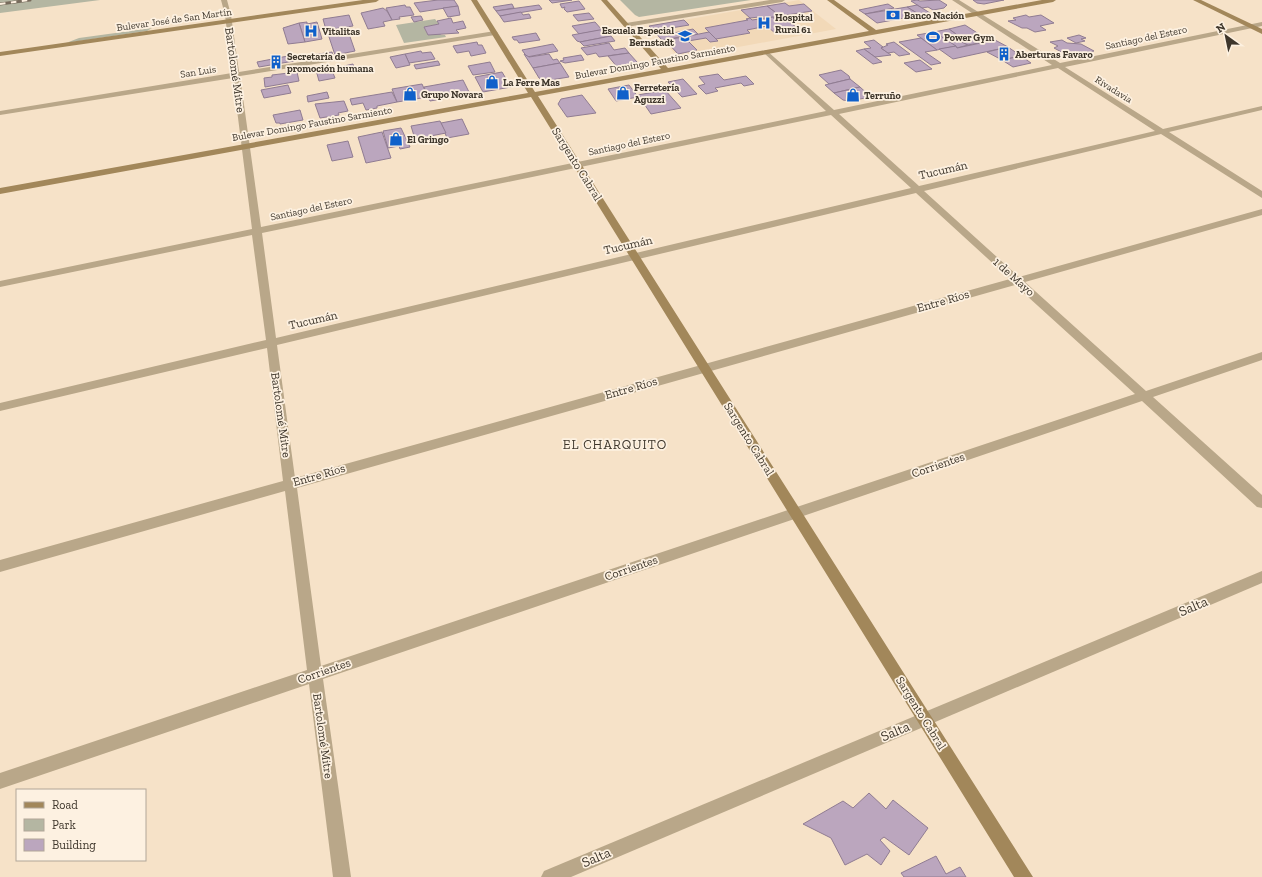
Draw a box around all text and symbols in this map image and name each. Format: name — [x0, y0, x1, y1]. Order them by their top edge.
street label: Bulevar José de San Martín — [116, 6, 233, 34]
bank icon: Banco Nación — [885, 7, 901, 23]
place label: Banco Nación — [904, 10, 964, 22]
place label: Hospital Rural 61 — [775, 12, 813, 36]
hospital icon: Hospital Rural 61 — [756, 15, 772, 31]
north arrow — [1206, 16, 1246, 56]
text: N — [1214, 20, 1228, 36]
hospital icon: Vitalitas — [303, 23, 319, 39]
street label: Santiago del Estero — [1104, 23, 1188, 52]
place label: Escuela Especial Bernstadt — [602, 25, 675, 49]
place label: Vitalitas — [322, 26, 360, 38]
street label: Bartolomé Mitre — [222, 27, 248, 114]
school or university icon: Escuela Especial Bernstadt — [677, 28, 693, 44]
sports icon: Power Gym — [925, 29, 941, 45]
place label: Power Gym — [944, 32, 994, 44]
street label: Bulevar Domingo Faustino Sarmiento — [574, 42, 736, 82]
building icon: Aberturas Favaro — [996, 46, 1012, 62]
place label: Aberturas Favaro — [1015, 49, 1094, 61]
place label: Secretaría de promoción humana — [287, 51, 374, 75]
building icon: Secretaría de promoción humana — [268, 54, 284, 70]
street label: San Luis — [179, 63, 217, 81]
shop icon: La Ferre Mas — [484, 74, 500, 90]
street label: Rivadavia — [1093, 74, 1134, 106]
place label: La Ferre Mas — [503, 77, 560, 89]
place label: Ferretería Aguzzi — [634, 82, 679, 106]
shop icon: Ferretería Aguzzi — [615, 85, 631, 101]
shop icon: Grupo Novara — [402, 86, 418, 102]
shop icon: Terruño — [845, 87, 861, 103]
place label: Grupo Novara — [421, 89, 483, 101]
place label: Terruño — [864, 90, 901, 102]
street label: Bulevar Domingo Faustino Sarmiento — [231, 104, 393, 144]
street label: Sargento Cabral — [549, 125, 605, 203]
street label: Santiago del Estero — [587, 129, 671, 158]
shop icon: El Gringo — [388, 131, 404, 147]
place label: El Gringo — [407, 134, 449, 146]
street label: Tucumán — [917, 158, 969, 182]
street label: Santiago del Estero — [269, 194, 353, 223]
street label: Tucumán — [602, 233, 654, 257]
street label: 1 de Mayo — [991, 255, 1037, 299]
street label: Entre Ríos — [915, 287, 971, 315]
street label: Tucumán — [287, 308, 339, 332]
street label: Bartolomé Mitre — [268, 372, 294, 459]
street label: Entre Ríos — [603, 374, 659, 402]
street label: Sargento Cabral — [721, 400, 777, 478]
district label: EL CHARQUITO — [563, 437, 667, 452]
street label: Corrientes — [910, 449, 966, 481]
street label: Entre Ríos — [291, 461, 347, 489]
street label: Corrientes — [603, 552, 659, 584]
street label: Salta — [1176, 593, 1210, 620]
street label: Corrientes — [296, 655, 352, 687]
street label: Sargento Cabral — [893, 674, 949, 752]
street label: Bartolomé Mitre — [310, 693, 336, 780]
street label: Salta — [878, 718, 912, 745]
legend — [16, 789, 146, 861]
text: Road — [52, 798, 78, 812]
text: Park — [52, 818, 77, 832]
text: Building — [52, 838, 96, 852]
street label: Salta — [579, 844, 613, 871]

